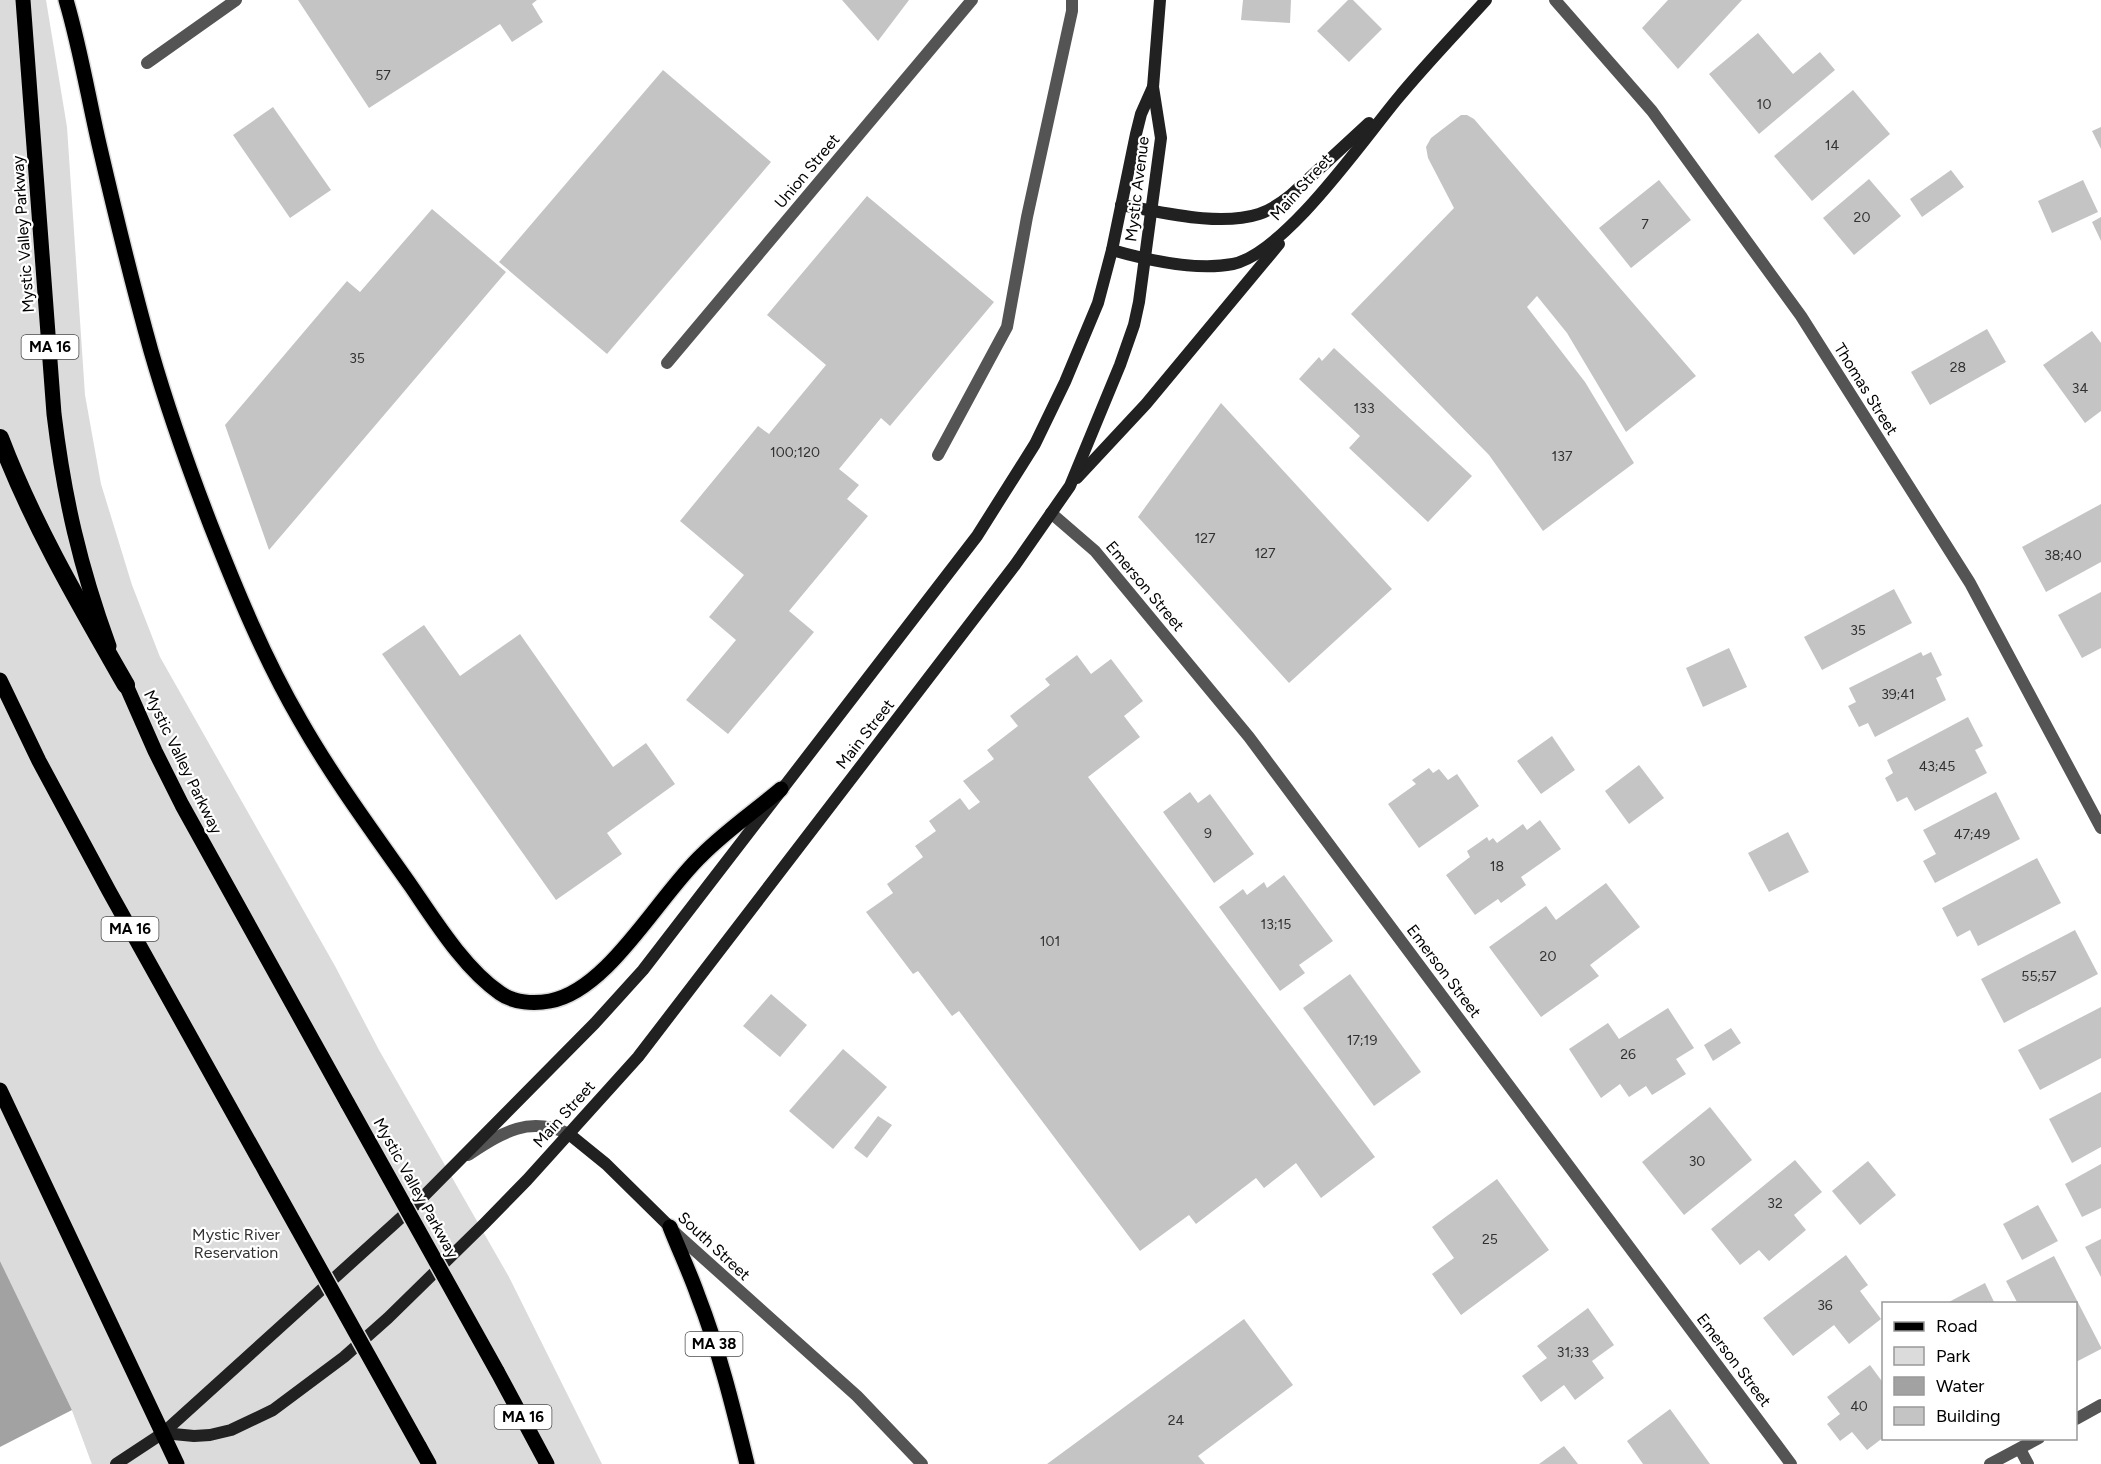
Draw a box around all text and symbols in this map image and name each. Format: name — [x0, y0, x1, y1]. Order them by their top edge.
house number: 57 — [375, 67, 391, 84]
house number: 10 — [1757, 96, 1771, 113]
street label: Union Street — [771, 130, 843, 212]
street label: Mystic Avenue — [1121, 135, 1153, 243]
house number: 14 — [1825, 137, 1840, 154]
street label: Main Street — [1266, 150, 1336, 224]
street label: Mystic Valley Parkway — [8, 154, 38, 313]
house number: 20 — [1854, 209, 1870, 226]
house number: 7 — [1641, 216, 1649, 233]
road number: MA 16 — [22, 335, 78, 359]
street label: Thomas Street — [1830, 339, 1902, 439]
house number: 35 — [349, 350, 365, 367]
house number: 28 — [1950, 359, 1966, 376]
house number: 34 — [2072, 380, 2088, 397]
house number: 133 — [1353, 400, 1375, 417]
house number: 100;120 — [770, 444, 820, 461]
house number: 137 — [1552, 448, 1573, 465]
house number: 127 — [1194, 530, 1216, 547]
street label: Emerson Street — [1102, 537, 1188, 635]
house number: 127 — [1254, 545, 1276, 562]
house number: 38;40 — [2044, 547, 2082, 564]
house number: 35 — [1850, 622, 1866, 639]
house number: 39;41 — [1881, 686, 1915, 703]
street label: Mystic Valley Parkway — [140, 687, 226, 837]
street label: Main Street — [832, 695, 898, 773]
house number: 43;45 — [1919, 758, 1955, 775]
house number: 9 — [1204, 825, 1212, 842]
house number: 47;49 — [1954, 826, 1990, 843]
house number: 18 — [1490, 858, 1504, 875]
house number: 13;15 — [1261, 916, 1291, 933]
road number: MA 16 — [102, 917, 158, 941]
street label: Emerson Street — [1403, 921, 1485, 1021]
house number: 101 — [1040, 933, 1060, 950]
house number: 20 — [1540, 948, 1556, 965]
house number: 55;57 — [2021, 968, 2057, 985]
house number: 17;19 — [1347, 1032, 1377, 1049]
house number: 26 — [1620, 1046, 1636, 1063]
street label: Main Street — [529, 1077, 599, 1151]
street label: Mystic Valley Parkway — [369, 1114, 463, 1262]
house number: 30 — [1689, 1153, 1705, 1170]
house number: 32 — [1767, 1195, 1783, 1212]
street label: South Street — [674, 1208, 754, 1284]
park label: Mystic River Reservation — [192, 1225, 280, 1262]
house number: 25 — [1482, 1231, 1498, 1248]
house number: 36 — [1817, 1297, 1833, 1314]
legend — [1882, 1302, 2077, 1440]
street label: Emerson Street — [1693, 1310, 1775, 1410]
text: Road — [1936, 1315, 1977, 1337]
road number: MA 38 — [686, 1332, 742, 1356]
house number: 31;33 — [1557, 1344, 1589, 1361]
text: Park — [1936, 1345, 1971, 1367]
text: Water — [1936, 1375, 1984, 1397]
house number: 40 — [1850, 1398, 1868, 1415]
road number: MA 16 — [494, 1405, 552, 1429]
text: Building — [1936, 1405, 2001, 1427]
house number: 24 — [1168, 1412, 1185, 1429]

